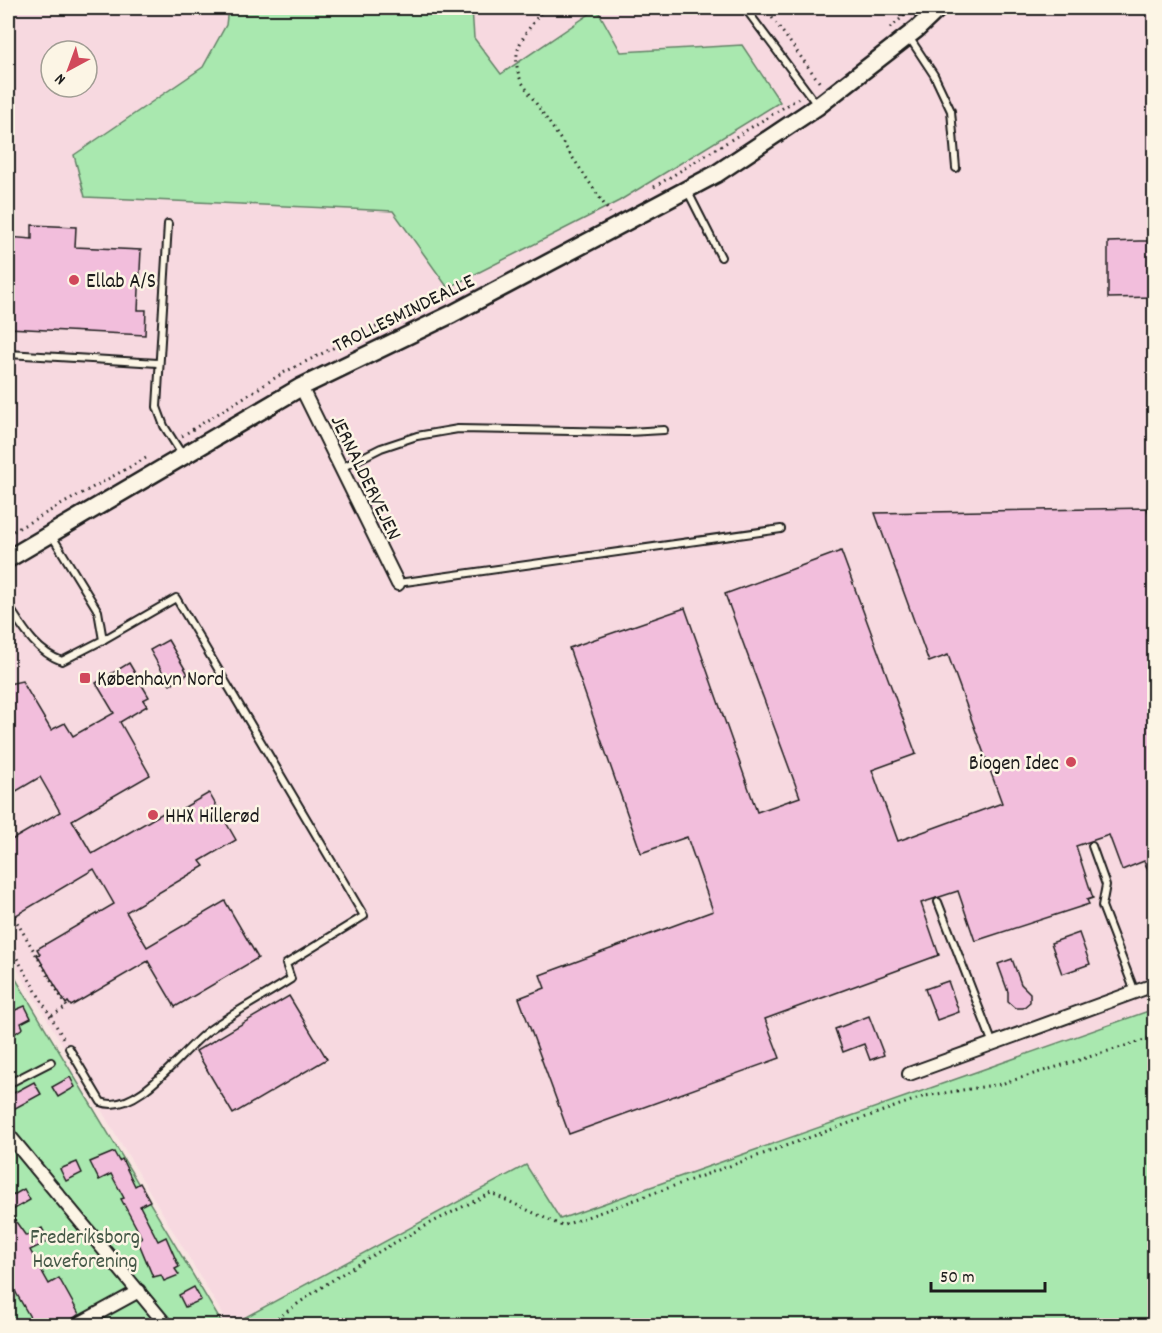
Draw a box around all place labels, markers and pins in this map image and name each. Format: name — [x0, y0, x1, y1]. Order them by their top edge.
place label: Ellab A/S — [86, 268, 156, 298]
marker: Ellab A/S — [67, 273, 81, 287]
place label: København Nord — [97, 666, 224, 696]
marker: København Nord — [78, 671, 92, 685]
place label: Biogen Idec — [969, 750, 1059, 780]
marker: Biogen Idec — [1064, 755, 1078, 769]
place label: HHX Hillerød — [165, 803, 260, 833]
marker: HHX Hillerød — [146, 808, 160, 822]

